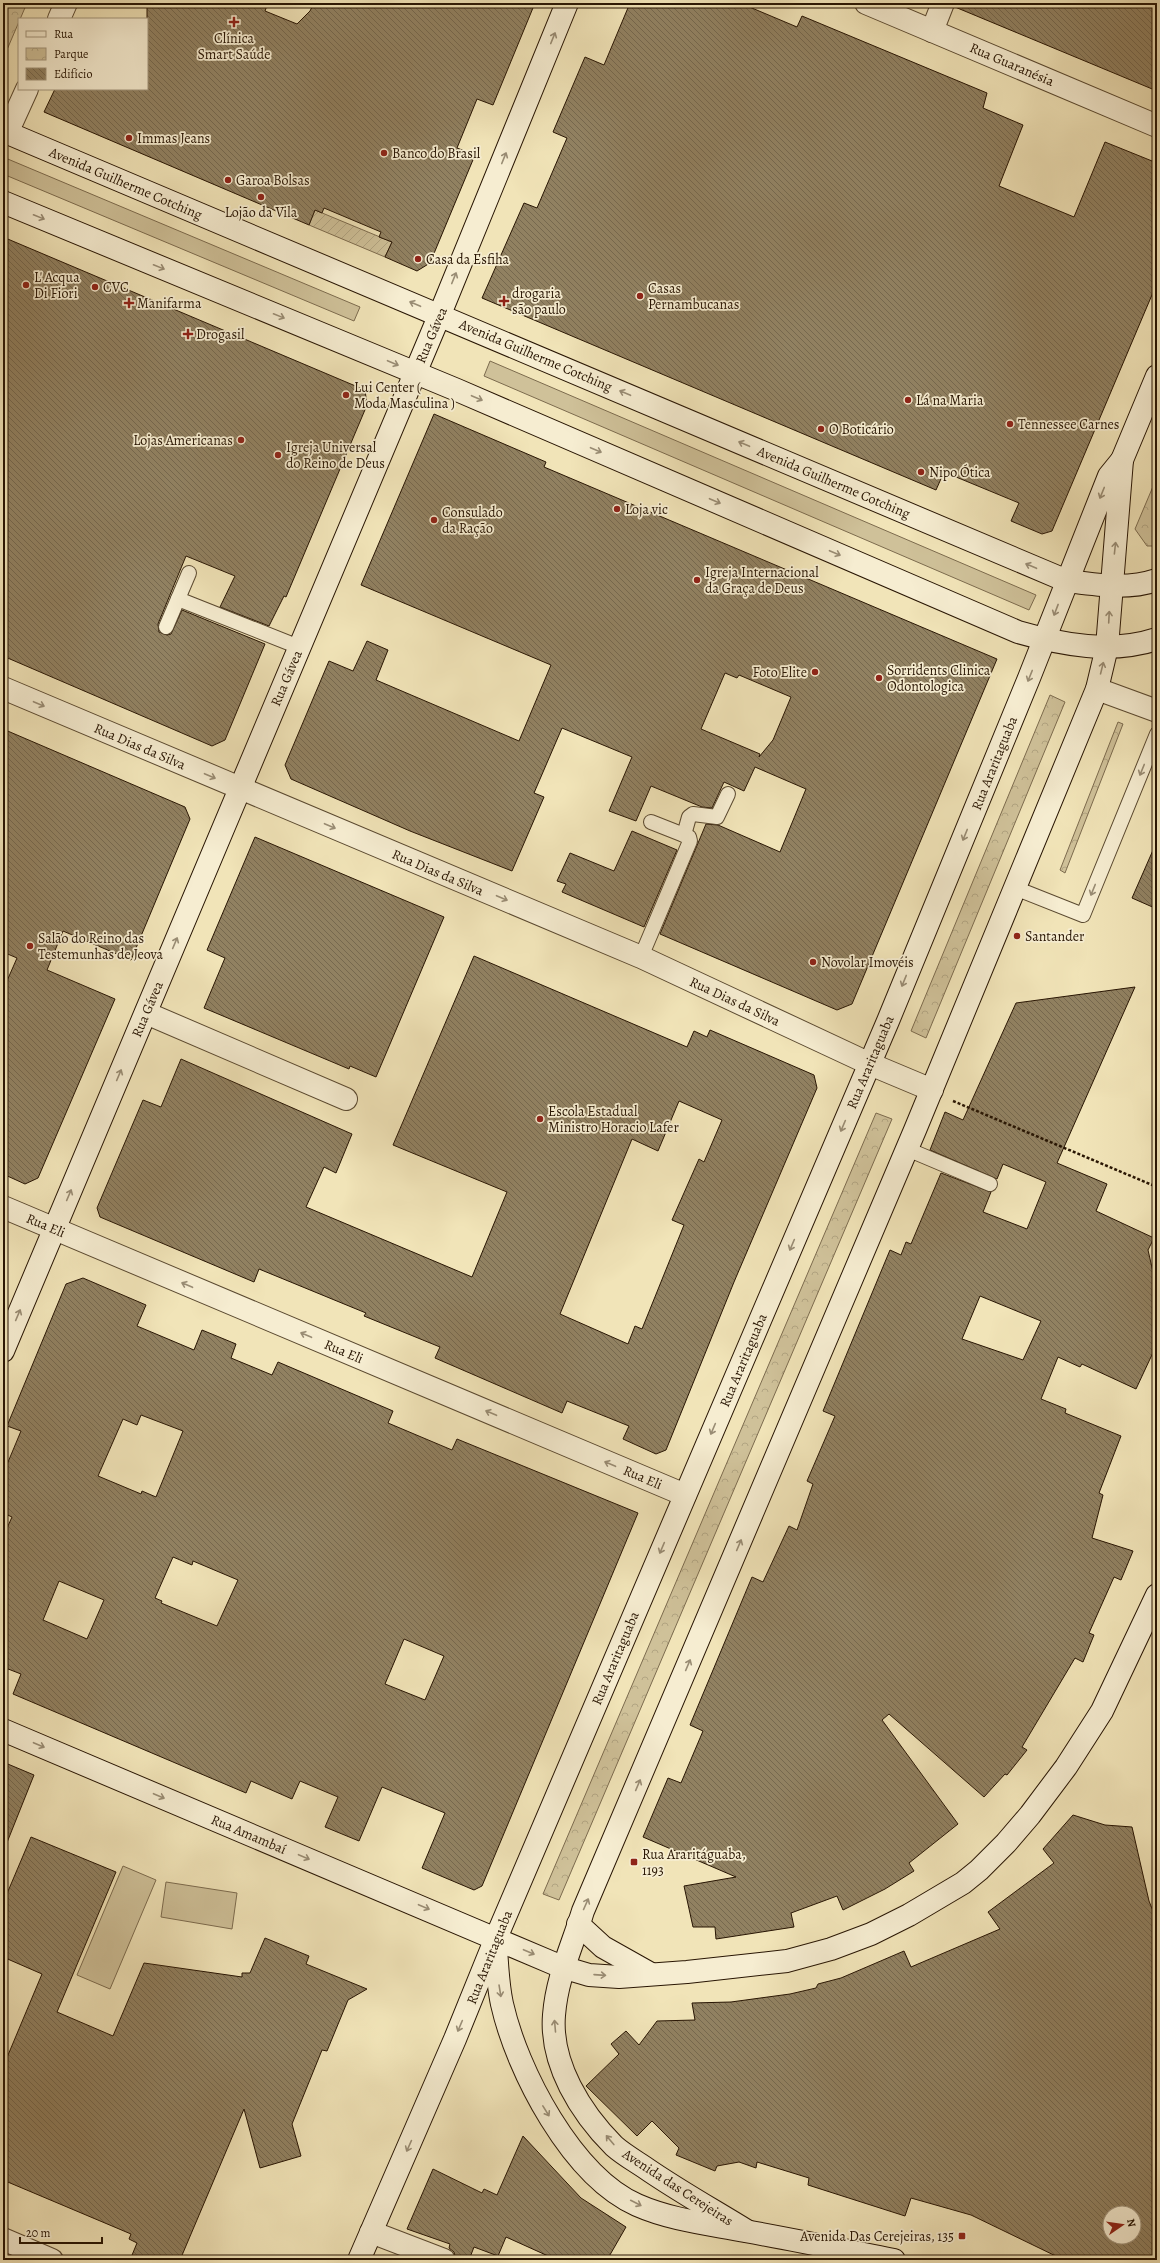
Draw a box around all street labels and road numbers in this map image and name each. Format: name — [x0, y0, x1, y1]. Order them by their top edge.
street label: Rua Guaranésia — [967, 38, 1057, 91]
street label: Avenida Guilherme Cotching — [45, 142, 205, 224]
street label: Rua Gávea — [411, 304, 452, 366]
street label: Avenida Guilherme Cotching — [455, 314, 615, 396]
street label: Avenida Guilherme Cotching — [753, 441, 913, 523]
street label: Rua Gávea — [266, 647, 307, 709]
street label: Rua Araritaguaba — [967, 713, 1022, 813]
street label: Rua Dias da Silva — [91, 719, 189, 774]
street label: Rua Dias da Silva — [389, 845, 487, 900]
street label: Rua Dias da Silva — [686, 972, 784, 1031]
street label: Rua Gávea — [127, 978, 168, 1040]
street label: Rua Araritaguaba — [842, 1012, 899, 1112]
street label: Rua Eli — [23, 1209, 68, 1242]
street label: Rua Araritaguaba — [715, 1310, 772, 1410]
street label: Rua Eli — [321, 1335, 366, 1368]
street label: Rua Eli — [620, 1461, 665, 1494]
street label: Rua Araritaguaba — [587, 1608, 644, 1708]
street label: Rua Amambaí — [208, 1810, 290, 1859]
street label: Rua Araritaguaba — [462, 1907, 517, 2007]
street label: Avenida das Cerejeiras — [618, 2144, 737, 2230]

